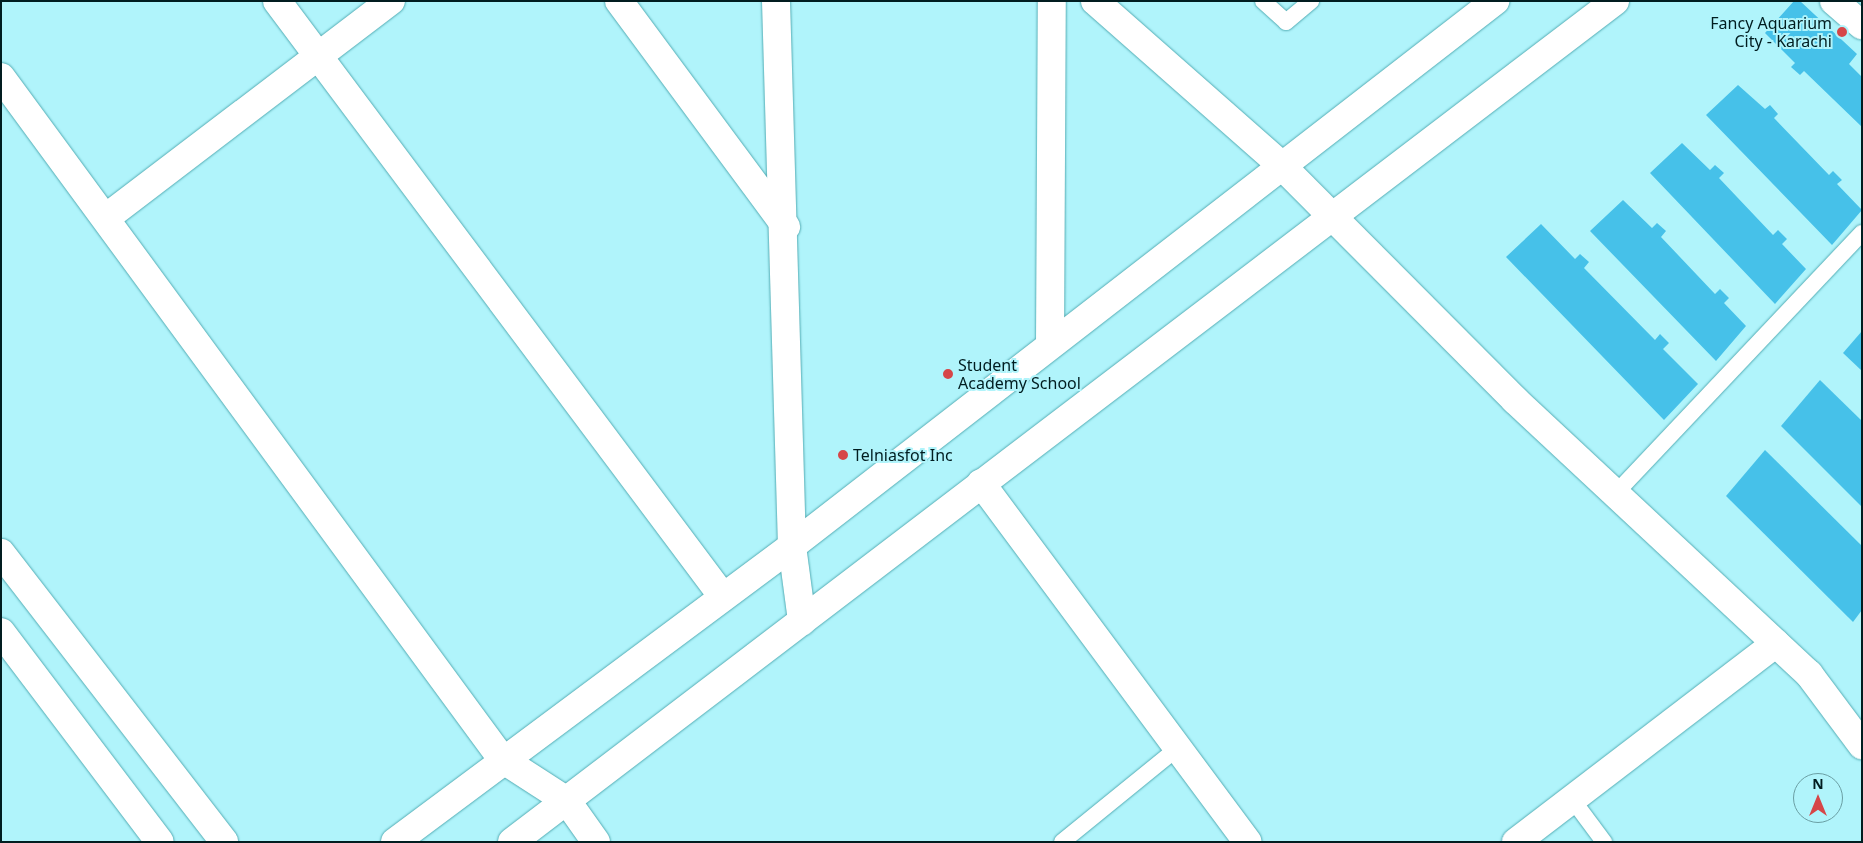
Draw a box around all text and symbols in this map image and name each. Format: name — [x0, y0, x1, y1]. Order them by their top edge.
place label: Fancy Aquarium City - Karachi — [1710, 13, 1832, 51]
marker: Fancy Aquarium City - Karachi — [1836, 26, 1848, 38]
place label: Student Academy School — [958, 355, 1081, 393]
marker: Student Academy School — [942, 368, 954, 380]
place label: Telniasfot Inc — [853, 445, 953, 465]
marker: Telniasfot Inc — [837, 449, 849, 461]
north arrow — [1793, 773, 1843, 823]
text: N — [1812, 774, 1824, 793]

